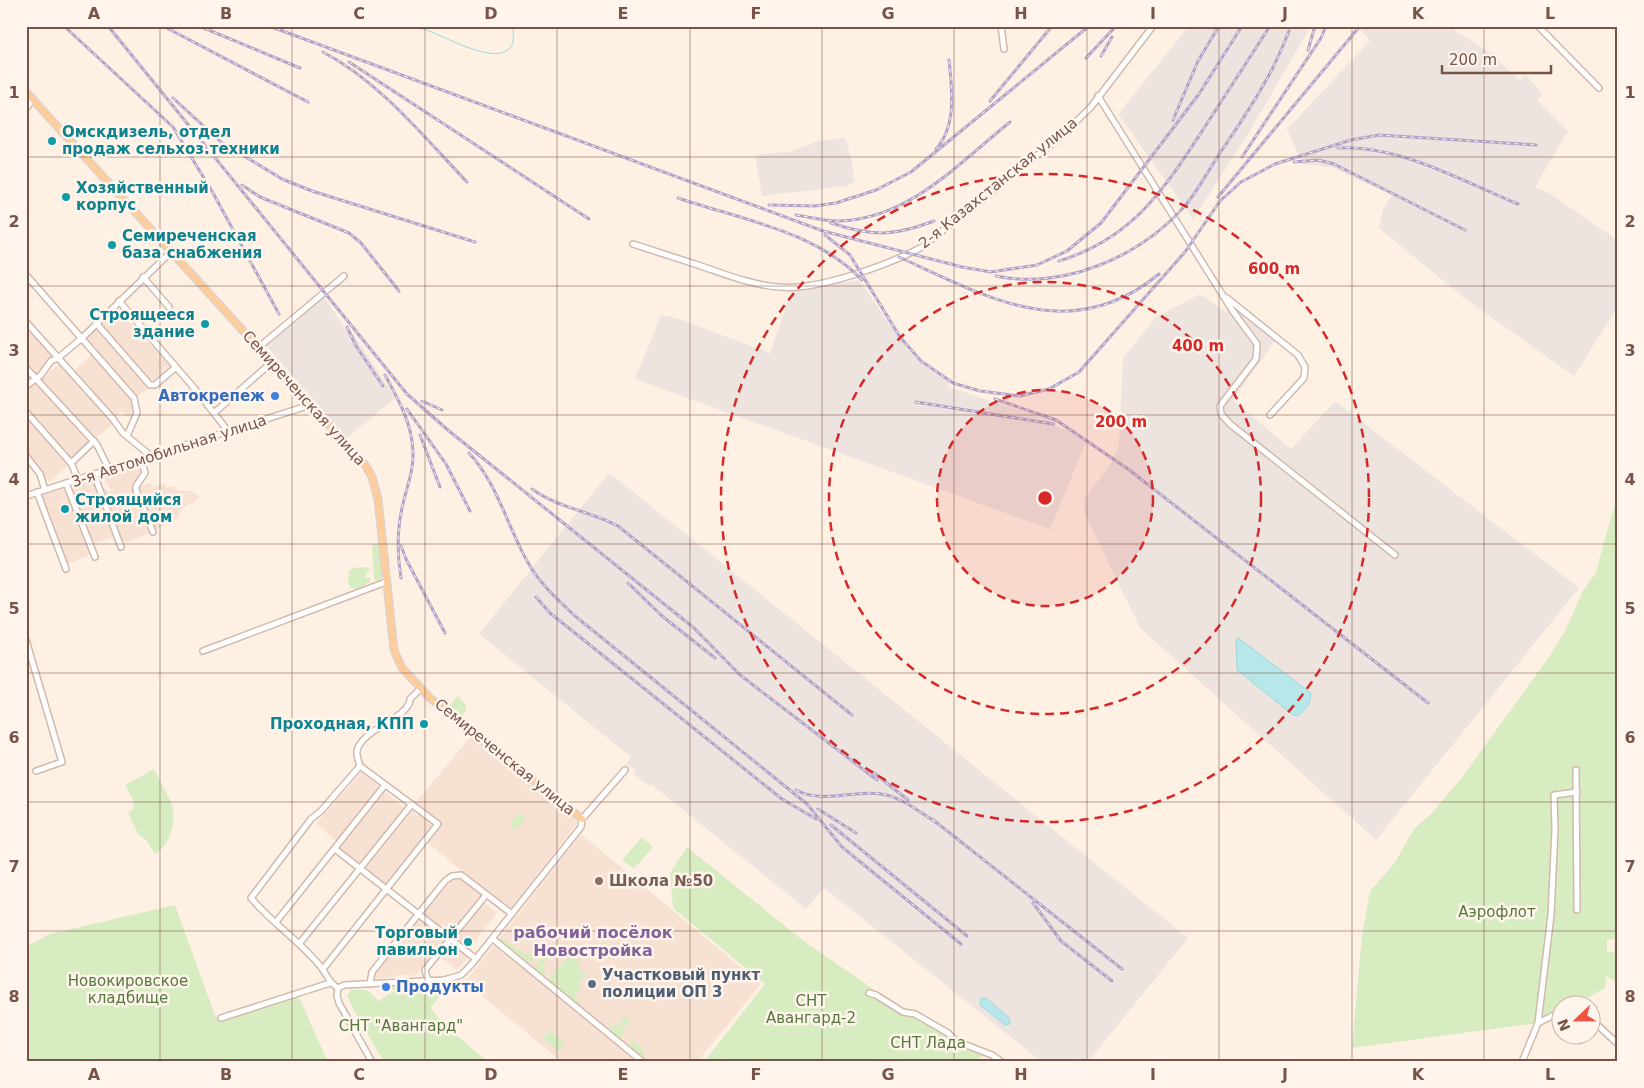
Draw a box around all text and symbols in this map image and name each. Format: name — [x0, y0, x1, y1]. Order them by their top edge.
text: A — [88, 4, 101, 23]
text: B — [220, 4, 232, 23]
text: C — [353, 4, 365, 23]
text: D — [484, 4, 498, 23]
text: E — [618, 4, 628, 23]
text: F — [751, 4, 761, 23]
text: G — [881, 4, 895, 23]
text: H — [1014, 4, 1028, 23]
text: I — [1150, 4, 1156, 23]
text: J — [1281, 4, 1288, 23]
text: K — [1412, 4, 1425, 23]
text: L — [1545, 4, 1555, 23]
scale bar — [1442, 42, 1550, 74]
text: 200 m — [1449, 51, 1497, 69]
text: 1 — [8, 83, 20, 102]
text: 1 — [1624, 83, 1636, 102]
street label: 2-я Казахстанская улица — [915, 114, 1081, 252]
place label: Омскдизель, отдел продаж сельхоз.техники — [62, 123, 280, 158]
marker: Омскдизель, отдел продаж сельхоз.техники — [46, 135, 58, 147]
place label: Хозяйственный корпус — [76, 179, 209, 214]
marker: Хозяйственный корпус — [60, 191, 72, 203]
text: 2 — [8, 212, 20, 231]
text: 2 — [1624, 212, 1636, 231]
place label: Семиреченская база снабжения — [122, 227, 262, 262]
marker: Семиреченская база снабжения — [106, 239, 118, 251]
text: 600 m — [1248, 260, 1300, 278]
place label: Строящееся здание — [89, 306, 195, 341]
marker: Строящееся здание — [199, 318, 211, 330]
street label: Семиреченская улица — [239, 327, 369, 469]
text: 400 m — [1172, 337, 1224, 355]
text: 3 — [8, 341, 20, 360]
text: 3 — [1624, 341, 1636, 360]
place label: Автокрепеж — [158, 387, 265, 405]
marker: Автокрепеж — [269, 390, 281, 402]
street label: 3-я Автомобильная улица — [69, 411, 269, 491]
text: 200 m — [1095, 413, 1147, 431]
text: 4 — [8, 470, 20, 489]
text: 4 — [1624, 470, 1636, 489]
centre of rings — [1036, 489, 1054, 507]
place label: Строящийся жилой дом — [75, 491, 182, 526]
marker: Строящийся жилой дом — [59, 503, 71, 515]
text: 5 — [8, 599, 20, 618]
text: 5 — [1624, 599, 1636, 618]
street label: Семиреченская улица — [431, 695, 579, 819]
place label: Проходная, КПП — [270, 715, 414, 733]
marker: Проходная, КПП — [418, 718, 430, 730]
text: 6 — [8, 728, 20, 747]
text: 6 — [1624, 728, 1636, 747]
text: 7 — [8, 857, 20, 876]
text: 7 — [1624, 857, 1636, 876]
place label: Школа №50 — [609, 872, 713, 890]
marker: Школа №50 — [593, 875, 605, 887]
park label: Аэрофлот — [1458, 903, 1536, 921]
district label: рабочий посёлок Новостройка — [513, 923, 673, 960]
place label: Торговый павильон — [375, 924, 458, 959]
marker: Торговый павильон — [462, 936, 474, 948]
place label: Участковый пункт полиции ОП 3 — [602, 966, 761, 1001]
park label: Новокировское кладбище — [68, 972, 188, 1007]
place label: Продукты — [396, 978, 484, 996]
marker: Участковый пункт полиции ОП 3 — [586, 978, 598, 990]
marker: Продукты — [380, 981, 392, 993]
text: 8 — [8, 987, 20, 1006]
text: 8 — [1624, 987, 1636, 1006]
park label: СНТ Авангард-2 — [766, 992, 856, 1027]
north arrow — [1552, 996, 1602, 1046]
text: N — [1554, 1016, 1574, 1033]
park label: СНТ "Авангард" — [339, 1017, 463, 1035]
park label: СНТ Лада — [890, 1034, 966, 1052]
text: A — [88, 1065, 101, 1084]
text: B — [220, 1065, 232, 1084]
text: C — [353, 1065, 365, 1084]
text: D — [484, 1065, 498, 1084]
text: E — [618, 1065, 628, 1084]
text: F — [751, 1065, 761, 1084]
text: G — [881, 1065, 895, 1084]
text: H — [1014, 1065, 1028, 1084]
text: I — [1150, 1065, 1156, 1084]
text: J — [1281, 1065, 1288, 1084]
text: K — [1412, 1065, 1425, 1084]
text: L — [1545, 1065, 1555, 1084]

